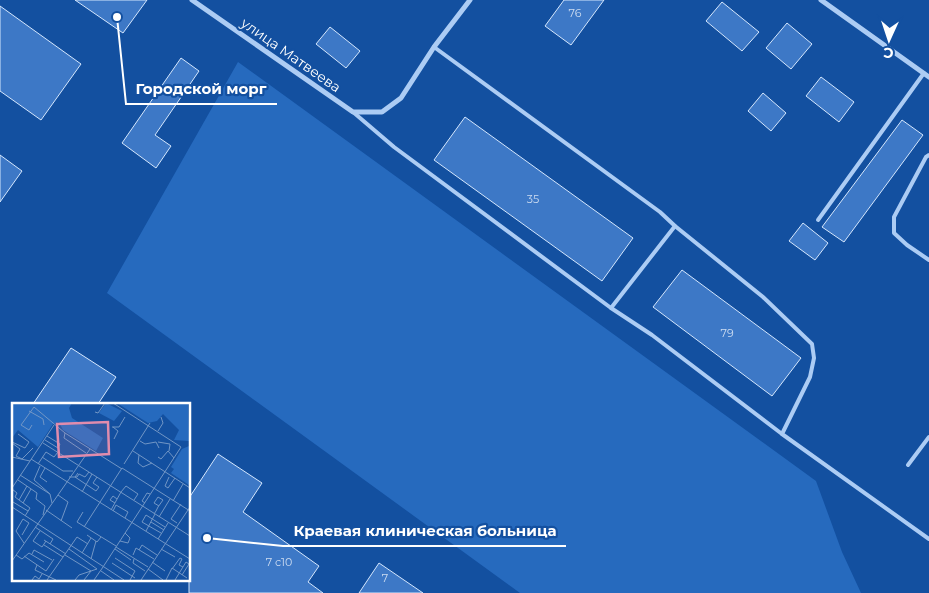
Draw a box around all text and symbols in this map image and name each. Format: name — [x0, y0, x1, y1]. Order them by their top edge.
house number: 76 — [569, 6, 582, 20]
street label: улица Матвеева — [237, 13, 345, 96]
north arrow — [864, 15, 914, 65]
text: С — [883, 44, 894, 62]
callout: Городской морг — [126, 74, 277, 104]
text: Городской морг — [136, 79, 267, 98]
house number: 35 — [527, 192, 539, 206]
house number: 79 — [720, 326, 734, 340]
inset map — [12, 403, 190, 580]
callout: Краевая клиническая больница — [283, 516, 566, 546]
text: Краевая клиническая больница — [293, 521, 557, 540]
house number: 7 с10 — [266, 555, 292, 569]
house number: 7 — [382, 571, 388, 585]

